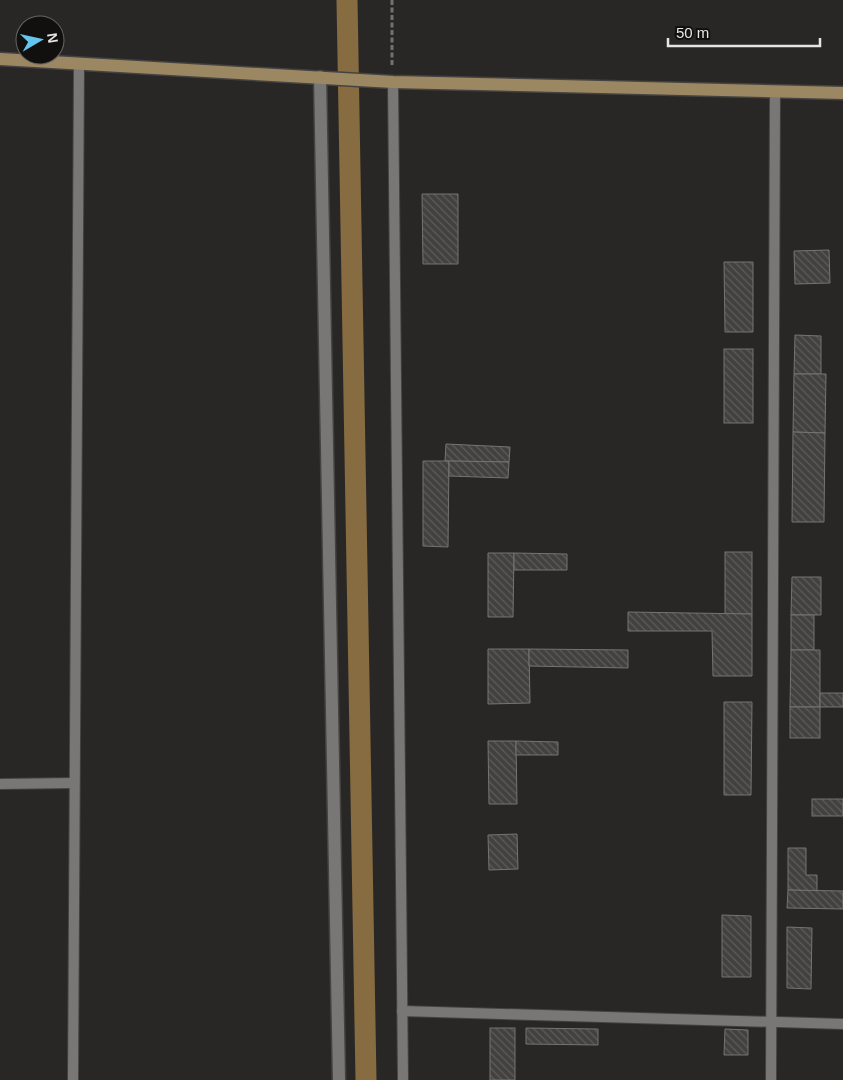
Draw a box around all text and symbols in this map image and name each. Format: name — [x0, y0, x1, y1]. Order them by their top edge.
north arrow — [15, 15, 65, 65]
scale bar — [668, 15, 820, 47]
text: 50 m — [676, 24, 709, 41]
text: N — [44, 32, 62, 44]

